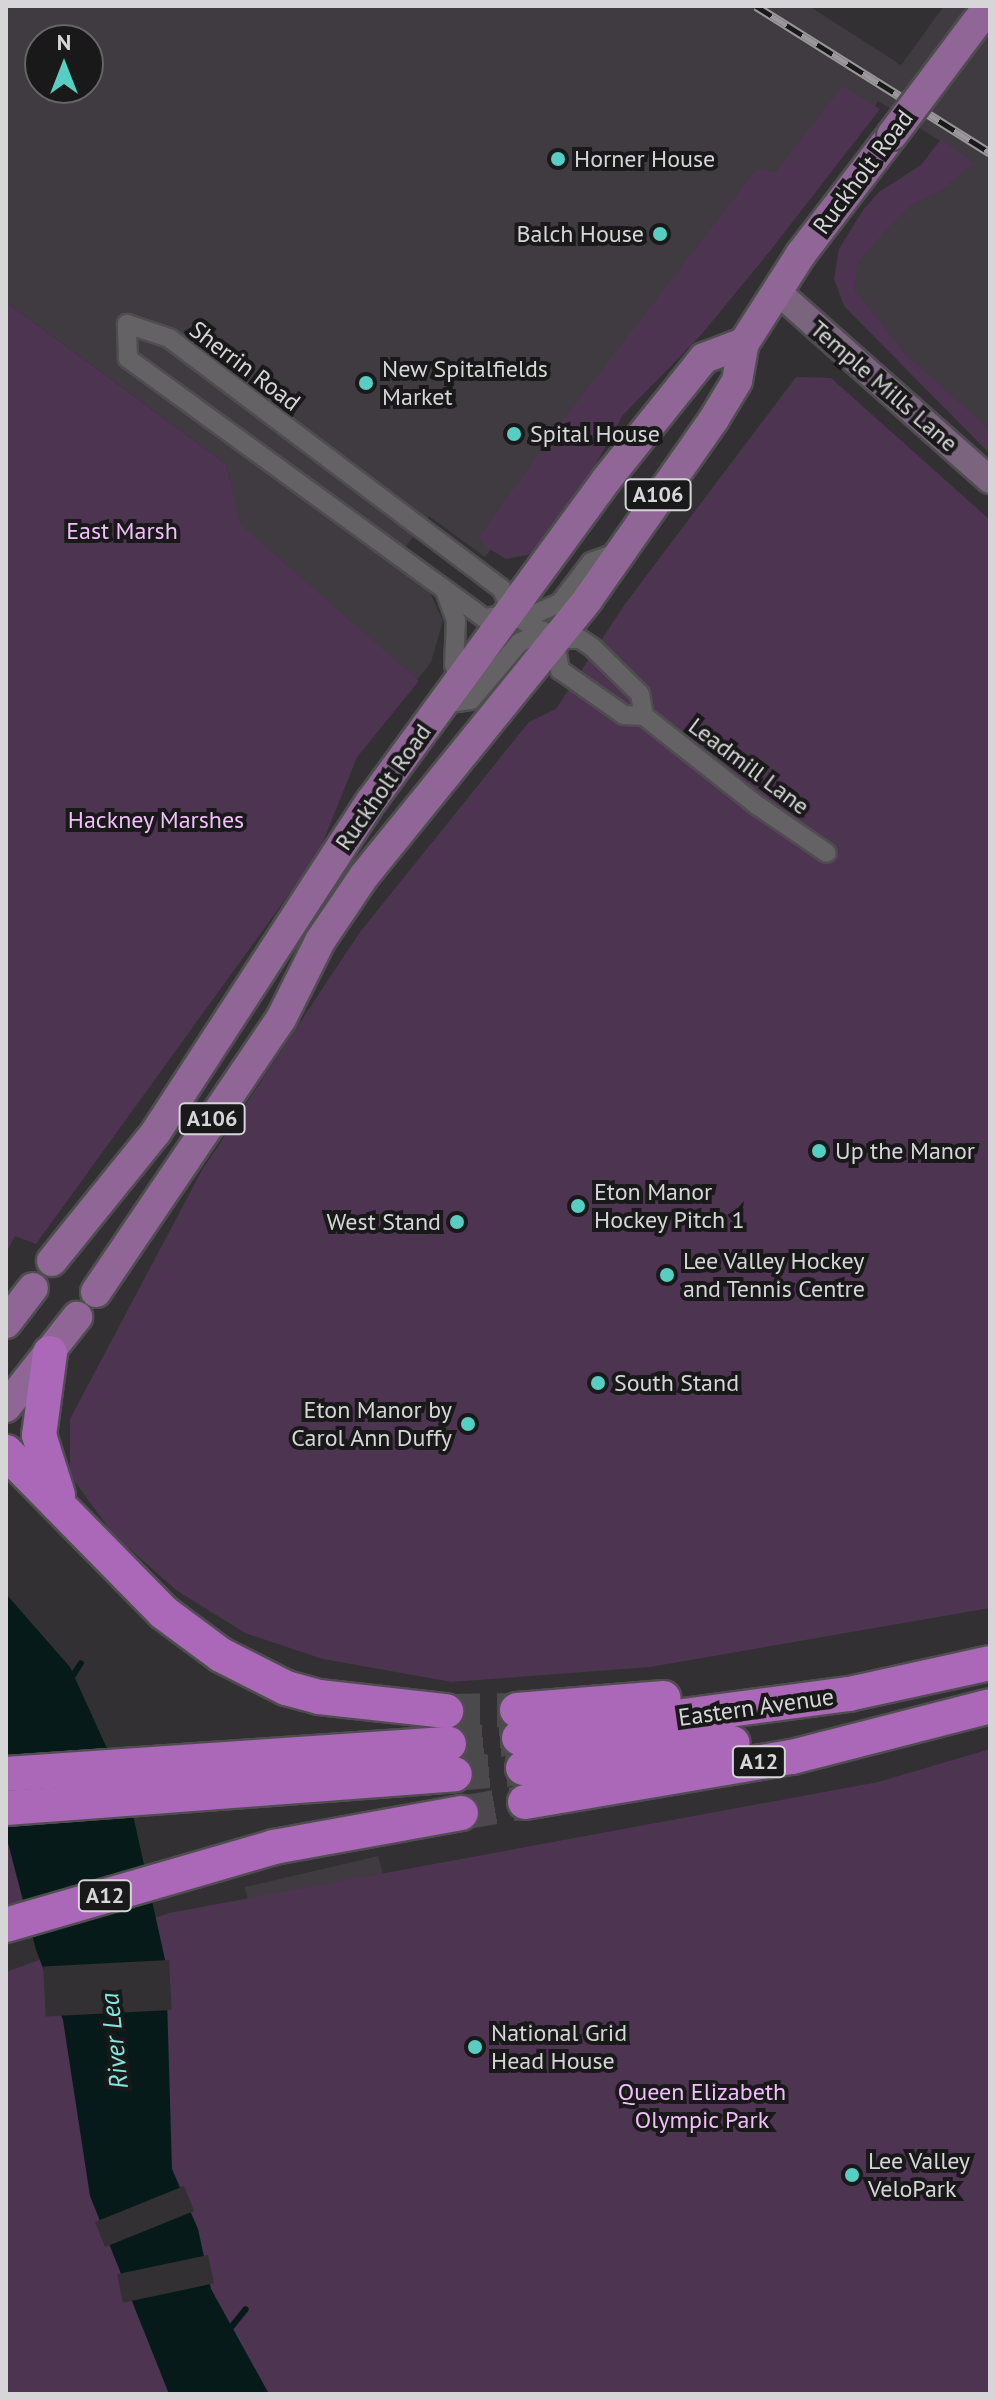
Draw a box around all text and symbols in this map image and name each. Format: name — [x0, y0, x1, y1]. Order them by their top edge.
north arrow — [24, 24, 104, 104]
text: N — [57, 28, 71, 56]
street label: Ruckholt Road — [807, 104, 919, 240]
place label: Horner House — [574, 145, 715, 173]
marker: Horner House — [549, 150, 567, 168]
place label: Balch House — [516, 220, 644, 248]
marker: Balch House — [651, 225, 669, 243]
street label: Temple Mills Lane — [805, 314, 963, 458]
street label: Sherrin Road — [184, 315, 306, 417]
place label: New Spitalfields Market — [382, 355, 549, 411]
marker: New Spitalfields Market — [357, 374, 375, 392]
place label: Spital House — [530, 420, 660, 448]
marker: Spital House — [505, 425, 523, 443]
road number: A106 — [624, 477, 692, 513]
park label: East Marsh — [66, 517, 178, 545]
street label: Leadmill Lane — [683, 711, 815, 821]
street label: Ruckholt Road — [329, 718, 437, 856]
park label: Hackney Marshes — [67, 806, 245, 834]
road number: A106 — [178, 1101, 246, 1137]
place label: Up the Manor — [835, 1137, 975, 1165]
marker: Up the Manor — [810, 1142, 828, 1160]
place label: Eton Manor Hockey Pitch 1 — [594, 1178, 745, 1234]
marker: Eton Manor Hockey Pitch 1 — [569, 1197, 587, 1215]
place label: West Stand — [326, 1208, 441, 1236]
marker: West Stand — [448, 1213, 466, 1231]
place label: Lee Valley Hockey and Tennis Centre — [683, 1247, 866, 1303]
marker: Lee Valley Hockey and Tennis Centre — [658, 1266, 676, 1284]
place label: South Stand — [614, 1369, 739, 1397]
marker: South Stand — [589, 1374, 607, 1392]
place label: Eton Manor by Carol Ann Duffy — [291, 1396, 452, 1452]
marker: Eton Manor by Carol Ann Duffy — [459, 1415, 477, 1433]
street label: Eastern Avenue — [676, 1682, 836, 1732]
road number: A12 — [731, 1744, 787, 1780]
road number: A12 — [77, 1878, 133, 1914]
water label: River Lea — [93, 1991, 135, 2091]
place label: National Grid Head House — [491, 2019, 627, 2075]
marker: National Grid Head House — [466, 2038, 484, 2056]
park label: Queen Elizabeth Olympic Park — [618, 2078, 786, 2134]
place label: Lee Valley VeloPark — [868, 2147, 971, 2203]
marker: Lee Valley VeloPark — [843, 2166, 861, 2184]

